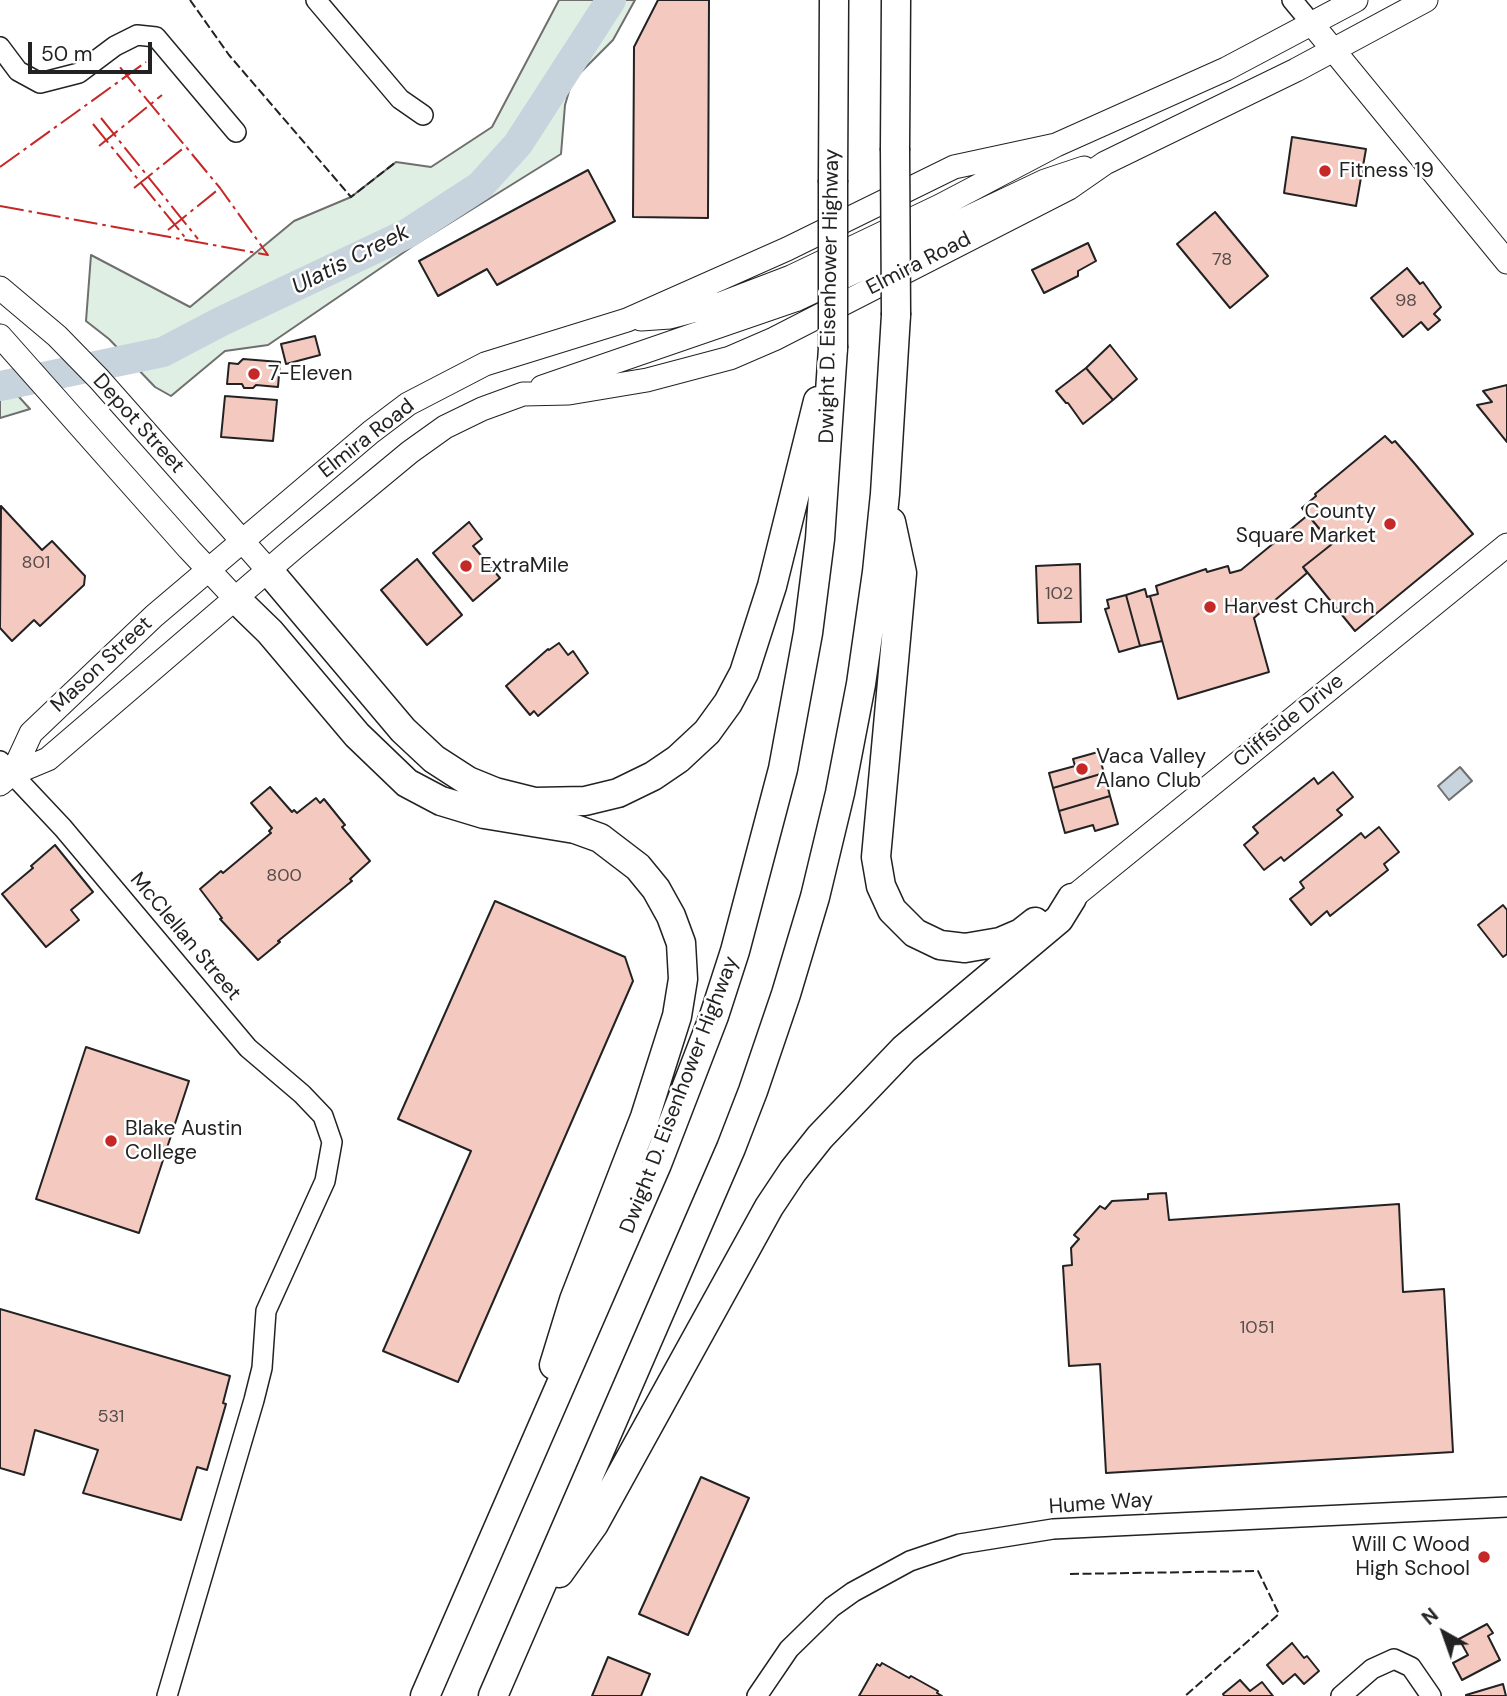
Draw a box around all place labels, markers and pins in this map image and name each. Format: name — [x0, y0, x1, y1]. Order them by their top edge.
place label: Fitness 19 — [1339, 158, 1434, 184]
marker: Fitness 19 — [1317, 163, 1333, 179]
place label: 7-Eleven — [268, 361, 352, 387]
marker: 7-Eleven — [246, 366, 262, 382]
place label: County Square Market — [1236, 499, 1376, 549]
marker: County Square Market — [1382, 516, 1398, 532]
place label: ExtraMile — [480, 553, 569, 579]
marker: ExtraMile — [458, 558, 474, 574]
place label: Harvest Church — [1224, 594, 1374, 620]
marker: Harvest Church — [1202, 599, 1218, 615]
place label: Vaca Valley Alano Club — [1096, 744, 1206, 794]
marker: Vaca Valley Alano Club — [1074, 761, 1090, 777]
place label: Blake Austin College — [125, 1116, 242, 1166]
marker: Blake Austin College — [103, 1133, 119, 1149]
place label: Will C Wood High School — [1352, 1532, 1470, 1582]
marker: Will C Wood High School — [1476, 1549, 1492, 1565]

